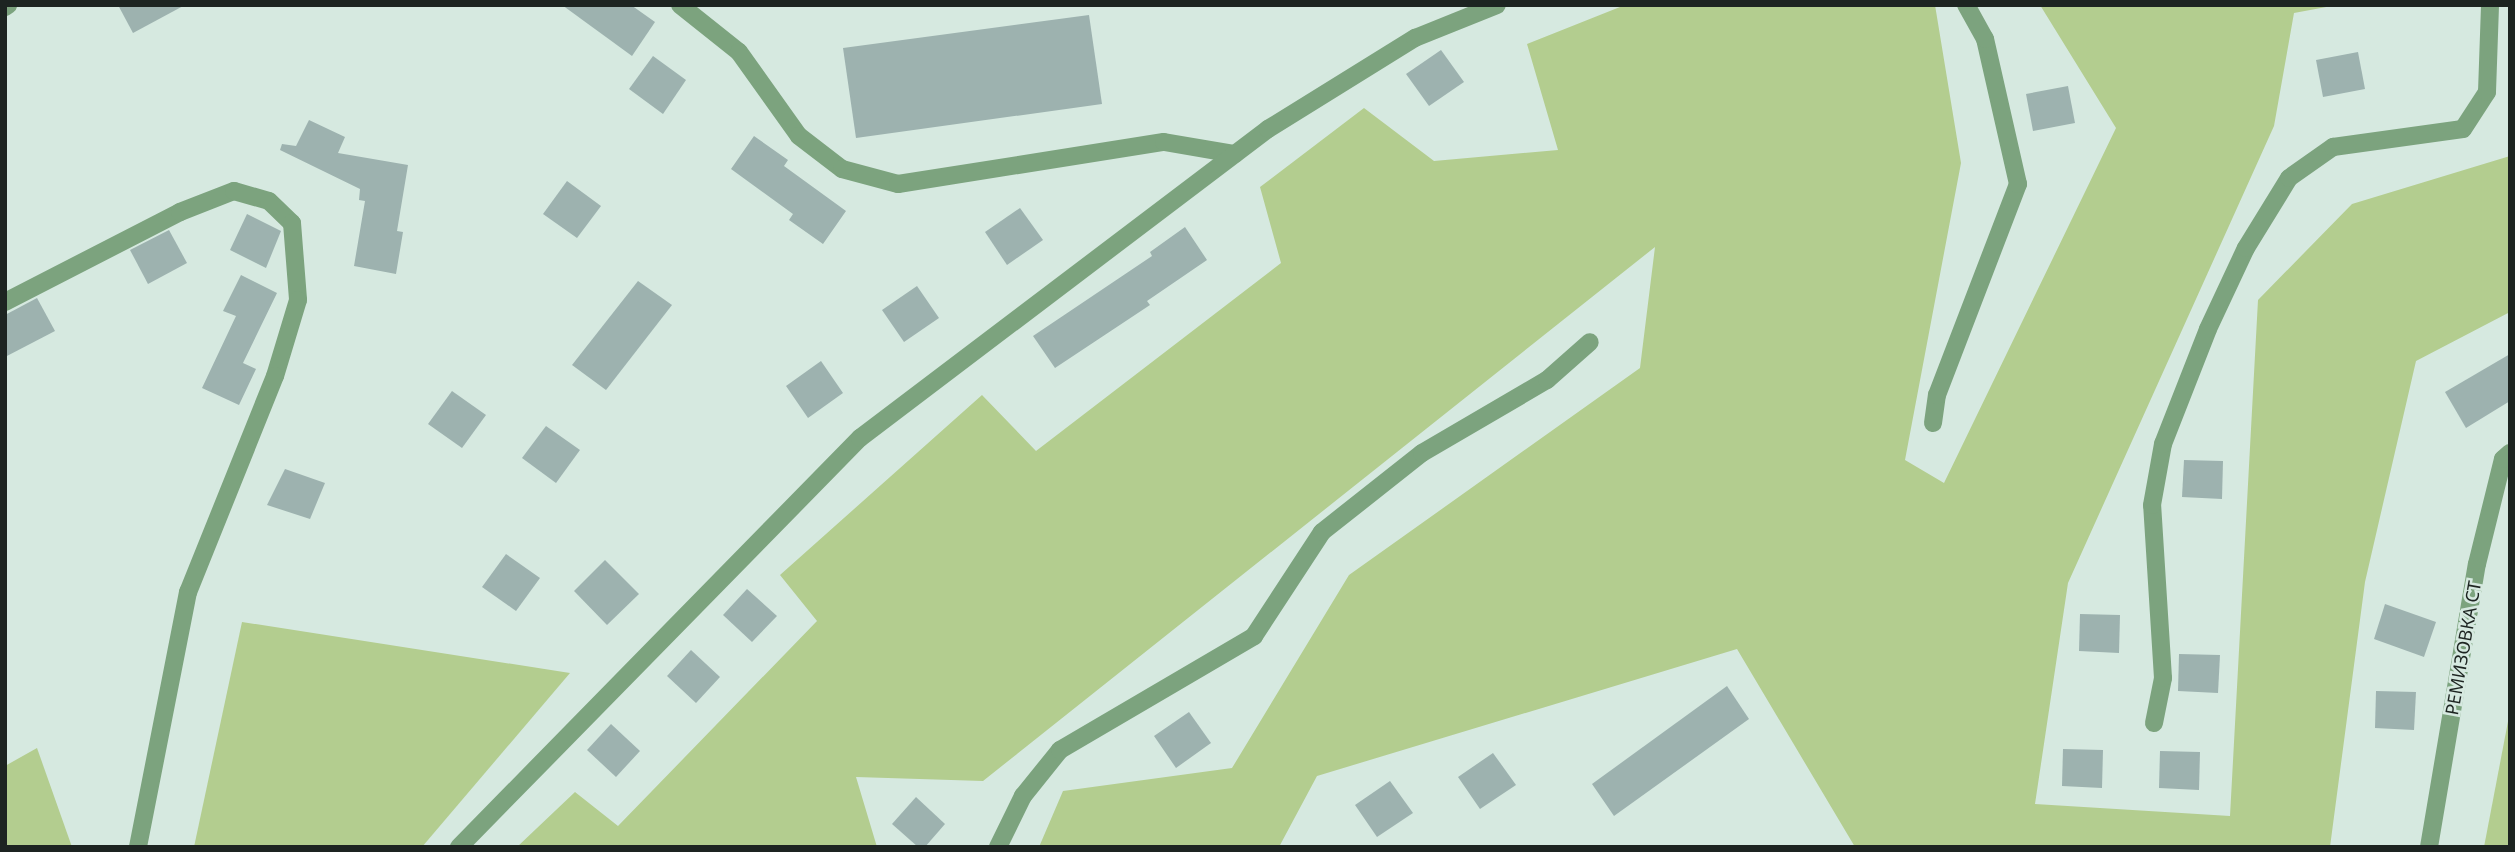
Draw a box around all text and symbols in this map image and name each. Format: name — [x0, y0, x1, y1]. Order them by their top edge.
street label: РЕМИЗОВКА СТ — [2441, 579, 2485, 717]

